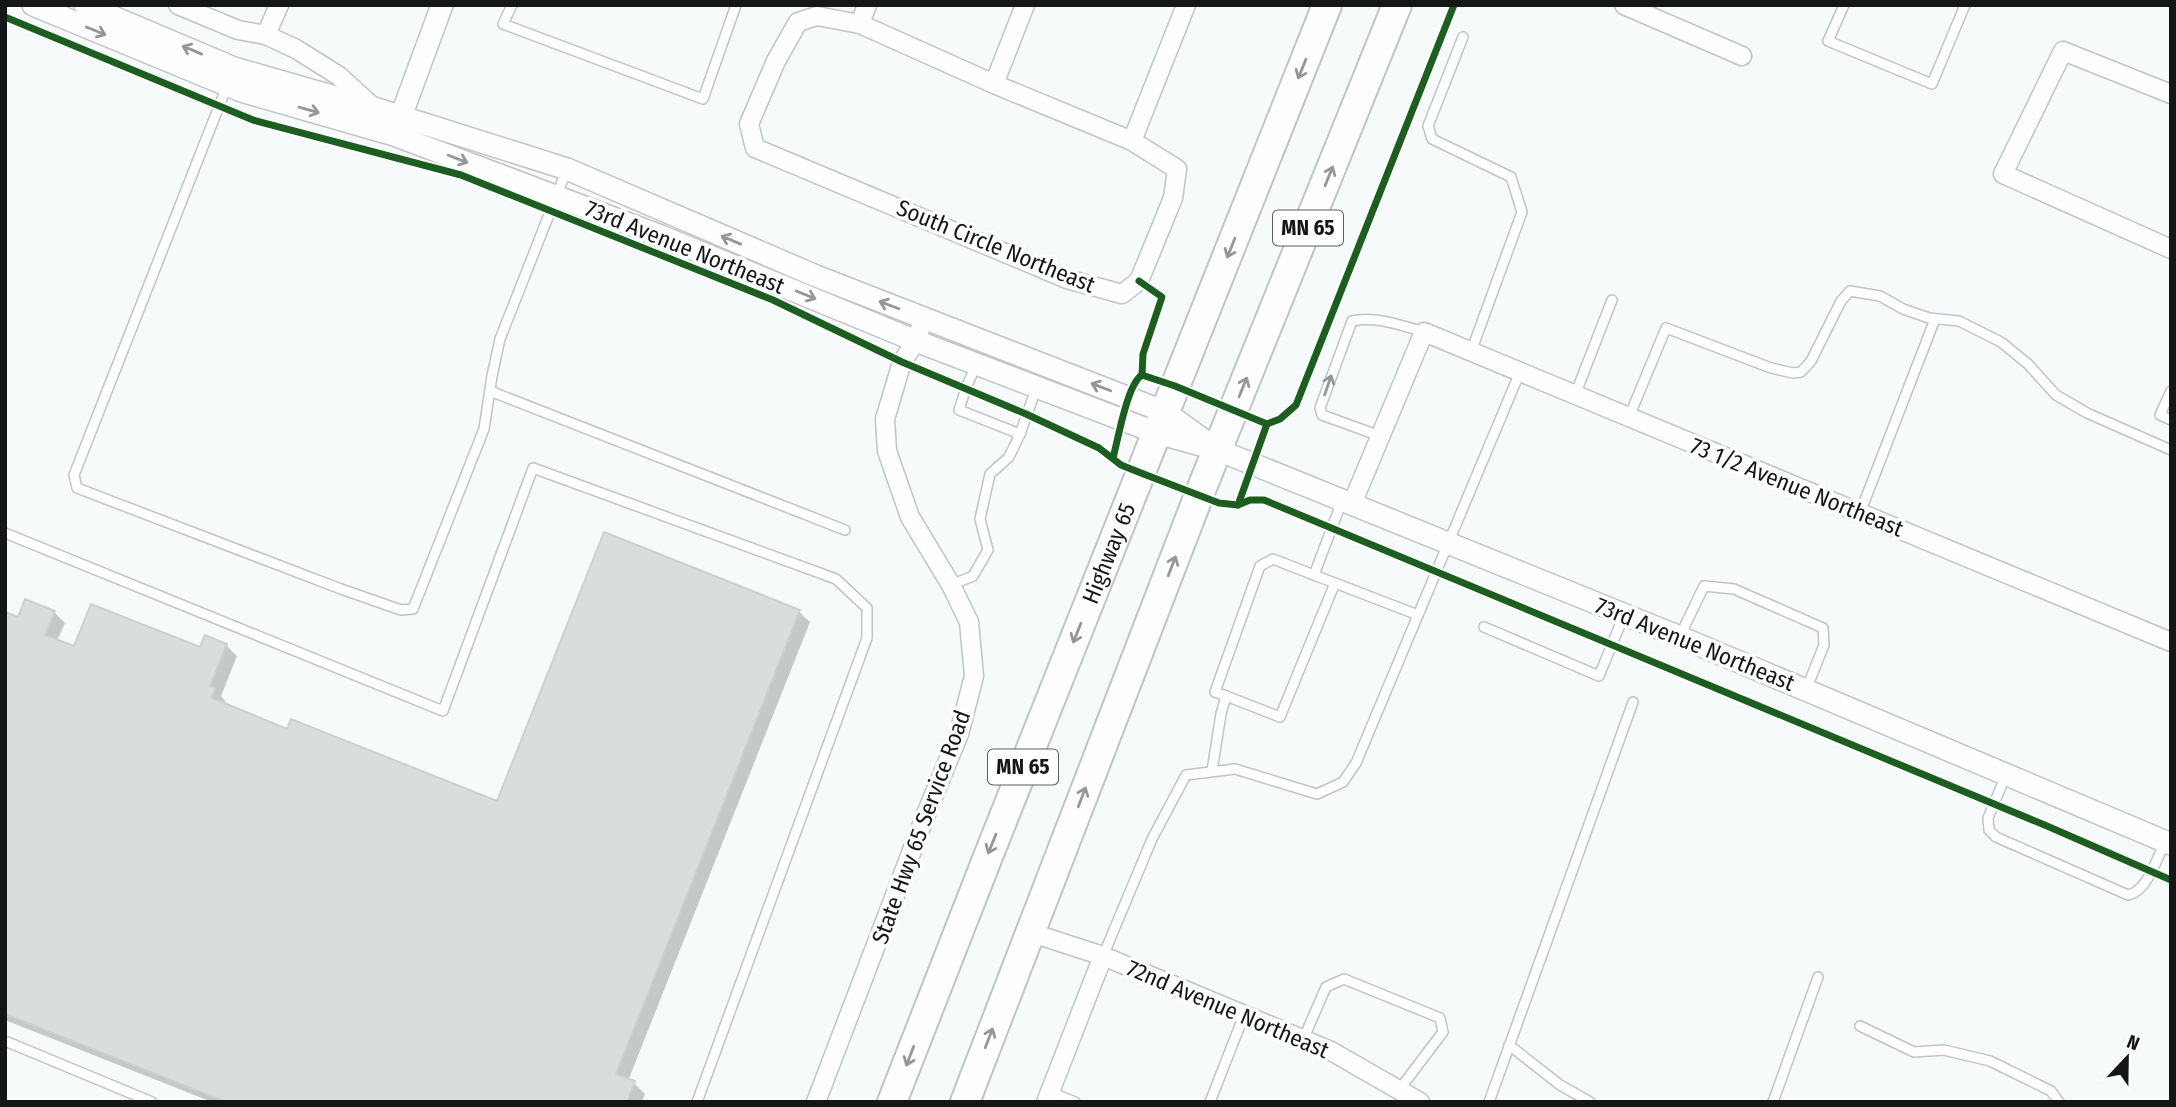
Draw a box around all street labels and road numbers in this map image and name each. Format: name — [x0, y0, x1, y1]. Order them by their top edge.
street label: South Circle Northeast — [893, 193, 1100, 299]
street label: 73rd Avenue Northeast — [581, 194, 789, 300]
road number: MN 65 — [1273, 210, 1343, 246]
street label: 73 1/2 Avenue Northeast — [1686, 431, 1908, 543]
street label: Highway 65 — [1076, 499, 1141, 608]
street label: 73rd Avenue Northeast — [1591, 591, 1799, 697]
street label: State Hwy 65 Service Road — [866, 706, 976, 948]
road number: MN 65 — [988, 750, 1058, 784]
street label: 72nd Avenue Northeast — [1123, 954, 1334, 1064]

